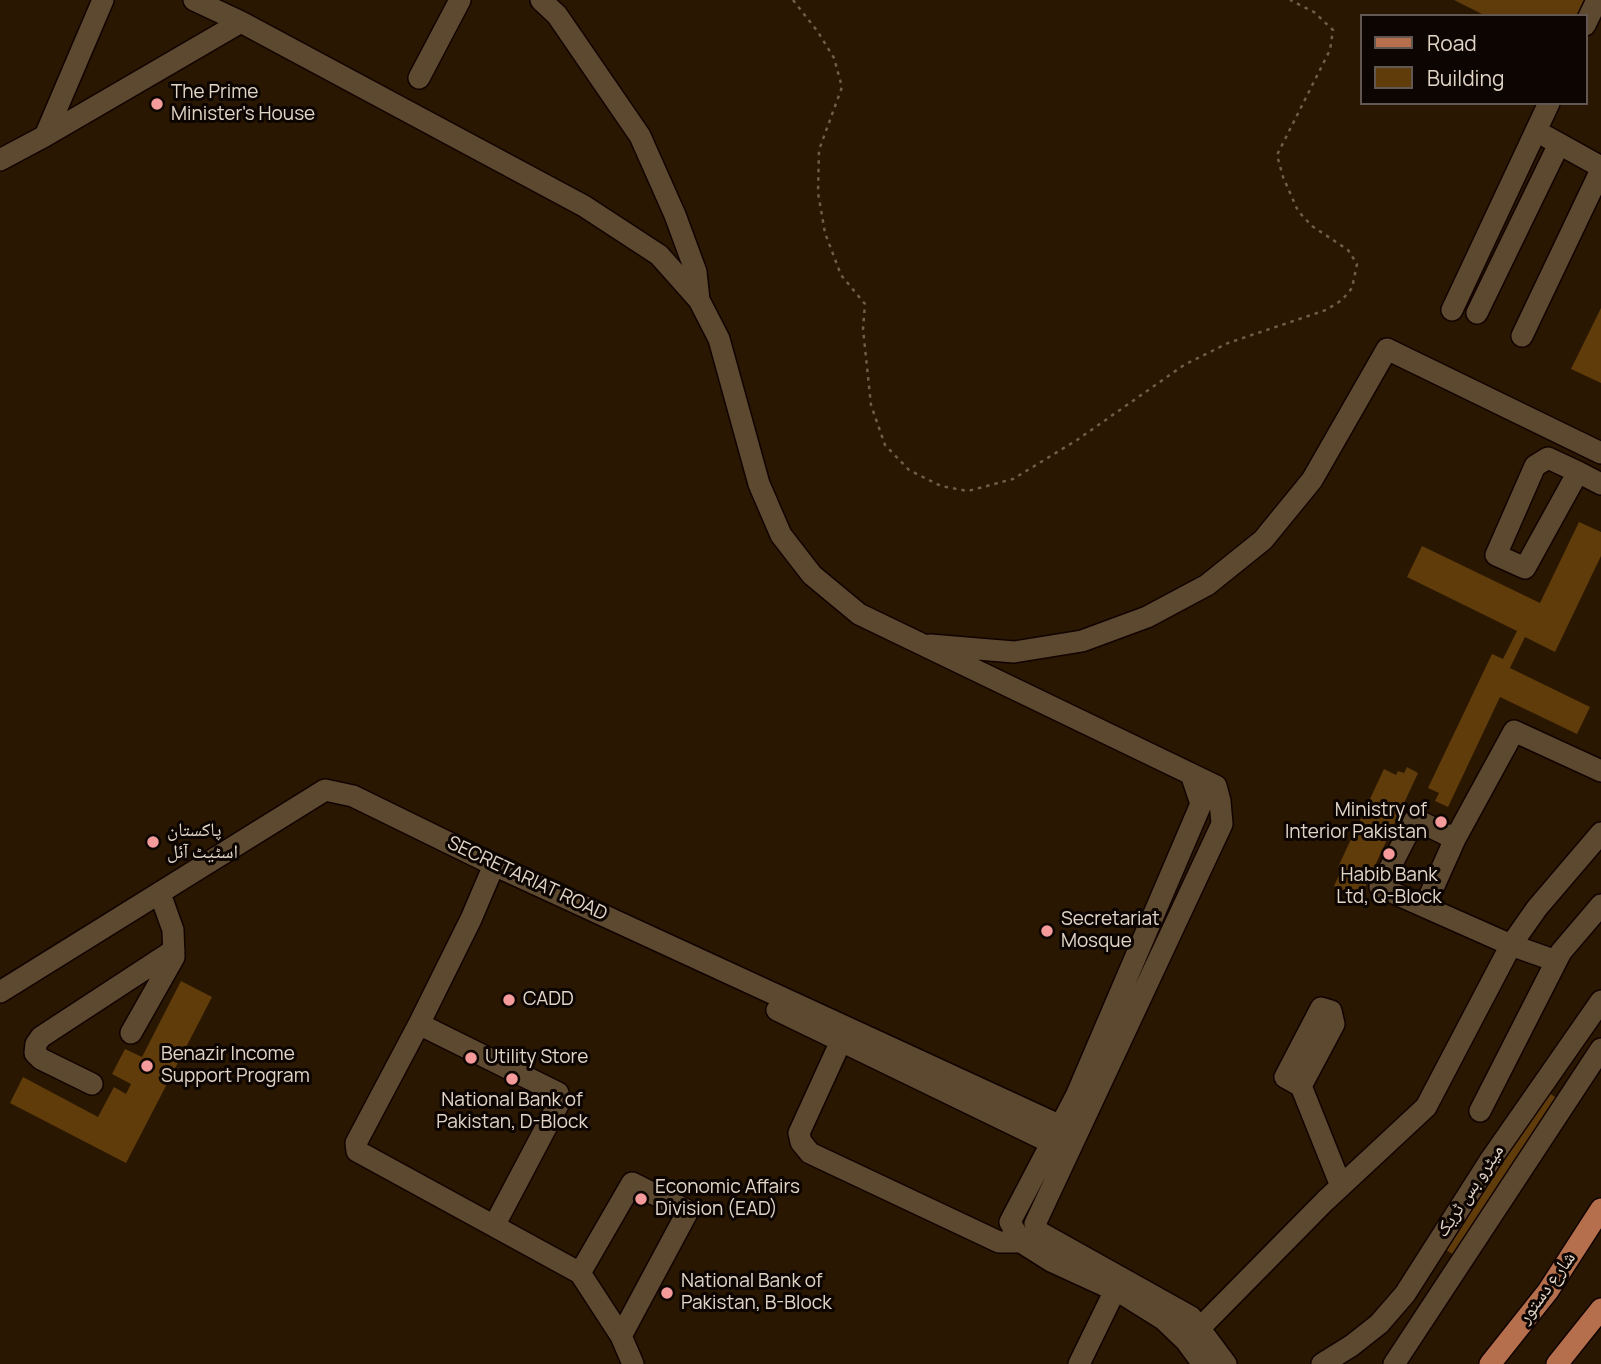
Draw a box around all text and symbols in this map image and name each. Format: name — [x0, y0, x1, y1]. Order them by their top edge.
legend — [1360, 14, 1587, 105]
text: Road — [1427, 29, 1477, 57]
text: Building — [1427, 64, 1504, 92]
place label: The Prime Minister's House — [171, 82, 315, 126]
marker: The Prime Minister's House — [149, 96, 165, 112]
place label: Ministry of Interior Pakistan — [1285, 800, 1427, 844]
marker: Ministry of Interior Pakistan — [1433, 814, 1449, 830]
place label: پاکستان اسٹیٹ آئل — [167, 820, 238, 864]
street label: SECRETARIAT ROAD — [443, 832, 611, 926]
marker: پاکستان اسٹیٹ آئل — [145, 834, 161, 850]
marker: Habib Bank Ltd, Q-Block — [1381, 846, 1397, 862]
place label: Habib Bank Ltd, Q-Block — [1336, 865, 1442, 909]
place label: Secretariat Mosque — [1061, 909, 1160, 953]
marker: Secretariat Mosque — [1039, 923, 1055, 939]
place label: CADD — [523, 989, 574, 1011]
marker: CADD — [501, 992, 517, 1008]
place label: Benazir Income Support Program — [161, 1044, 310, 1088]
place label: Utility Store — [485, 1047, 588, 1069]
marker: Utility Store — [463, 1050, 479, 1066]
marker: Benazir Income Support Program — [139, 1058, 155, 1074]
marker: National Bank of Pakistan, D-Block — [504, 1071, 520, 1087]
place label: National Bank of Pakistan, D-Block — [436, 1090, 588, 1134]
street label: میٹرو بس ٹریک — [1431, 1140, 1509, 1242]
place label: Economic Affairs Division (EAD) — [655, 1177, 800, 1221]
marker: Economic Affairs Division (EAD) — [633, 1191, 649, 1207]
street label: شارع دستور — [1513, 1248, 1581, 1328]
place label: National Bank of Pakistan, B-Block — [681, 1271, 832, 1315]
marker: National Bank of Pakistan, B-Block — [659, 1285, 675, 1301]

